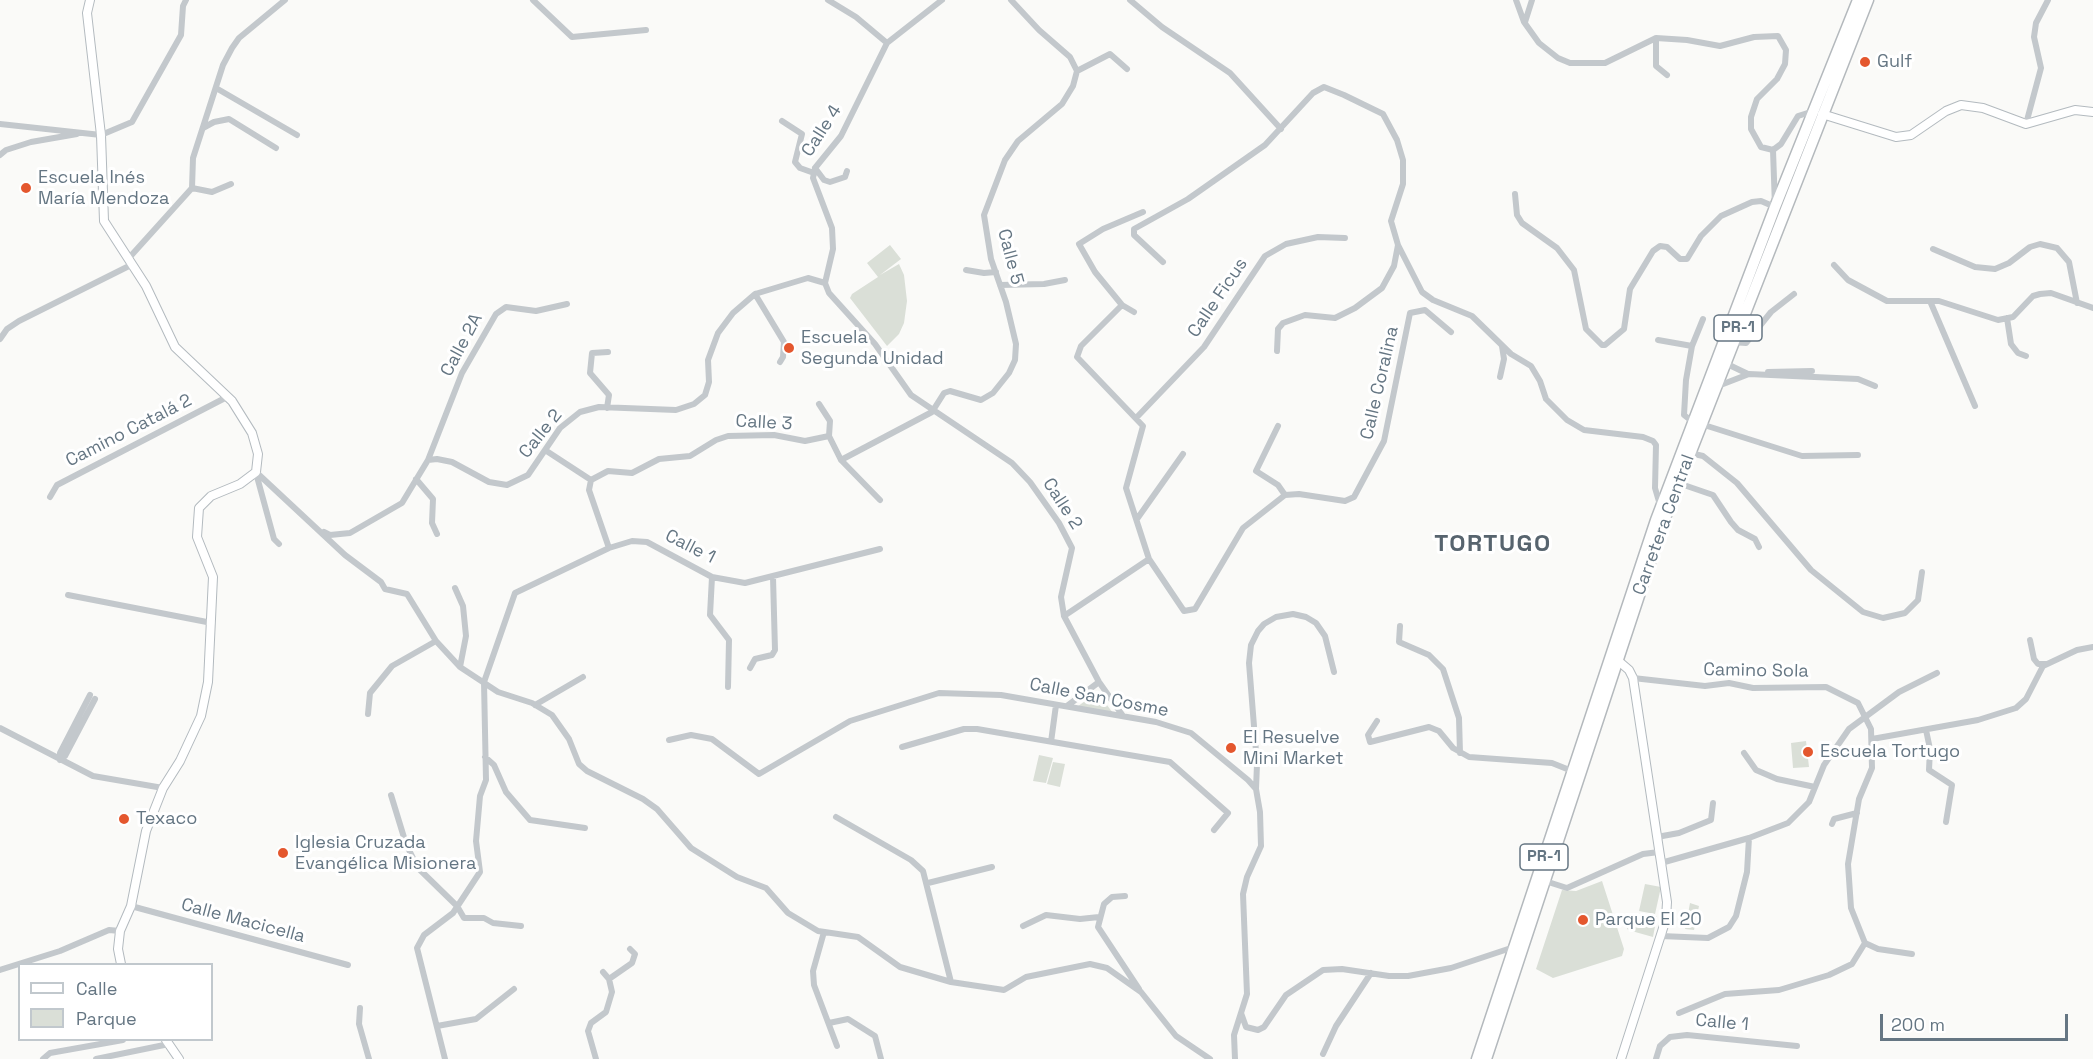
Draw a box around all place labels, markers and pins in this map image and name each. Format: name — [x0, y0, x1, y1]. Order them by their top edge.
place label: Gulf — [1877, 51, 1912, 73]
marker: Gulf — [1858, 55, 1872, 69]
place label: Escuela Inés María Mendoza — [38, 167, 169, 210]
marker: Escuela Inés María Mendoza — [19, 181, 33, 195]
place label: Escuela Segunda Unidad — [801, 327, 944, 370]
marker: Escuela Segunda Unidad — [782, 341, 796, 355]
place label: El Resuelve Mini Market — [1243, 727, 1344, 770]
marker: El Resuelve Mini Market — [1224, 741, 1238, 755]
place label: Escuela Tortugo — [1820, 741, 1960, 763]
marker: Escuela Tortugo — [1801, 745, 1815, 759]
place label: Texaco — [136, 808, 197, 830]
marker: Texaco — [117, 812, 131, 826]
place label: Iglesia Cruzada Evangélica Misionera — [295, 832, 476, 874]
marker: Iglesia Cruzada Evangélica Misionera — [276, 846, 290, 860]
place label: Parque El 20 — [1595, 909, 1702, 931]
marker: Parque El 20 — [1576, 913, 1590, 927]

